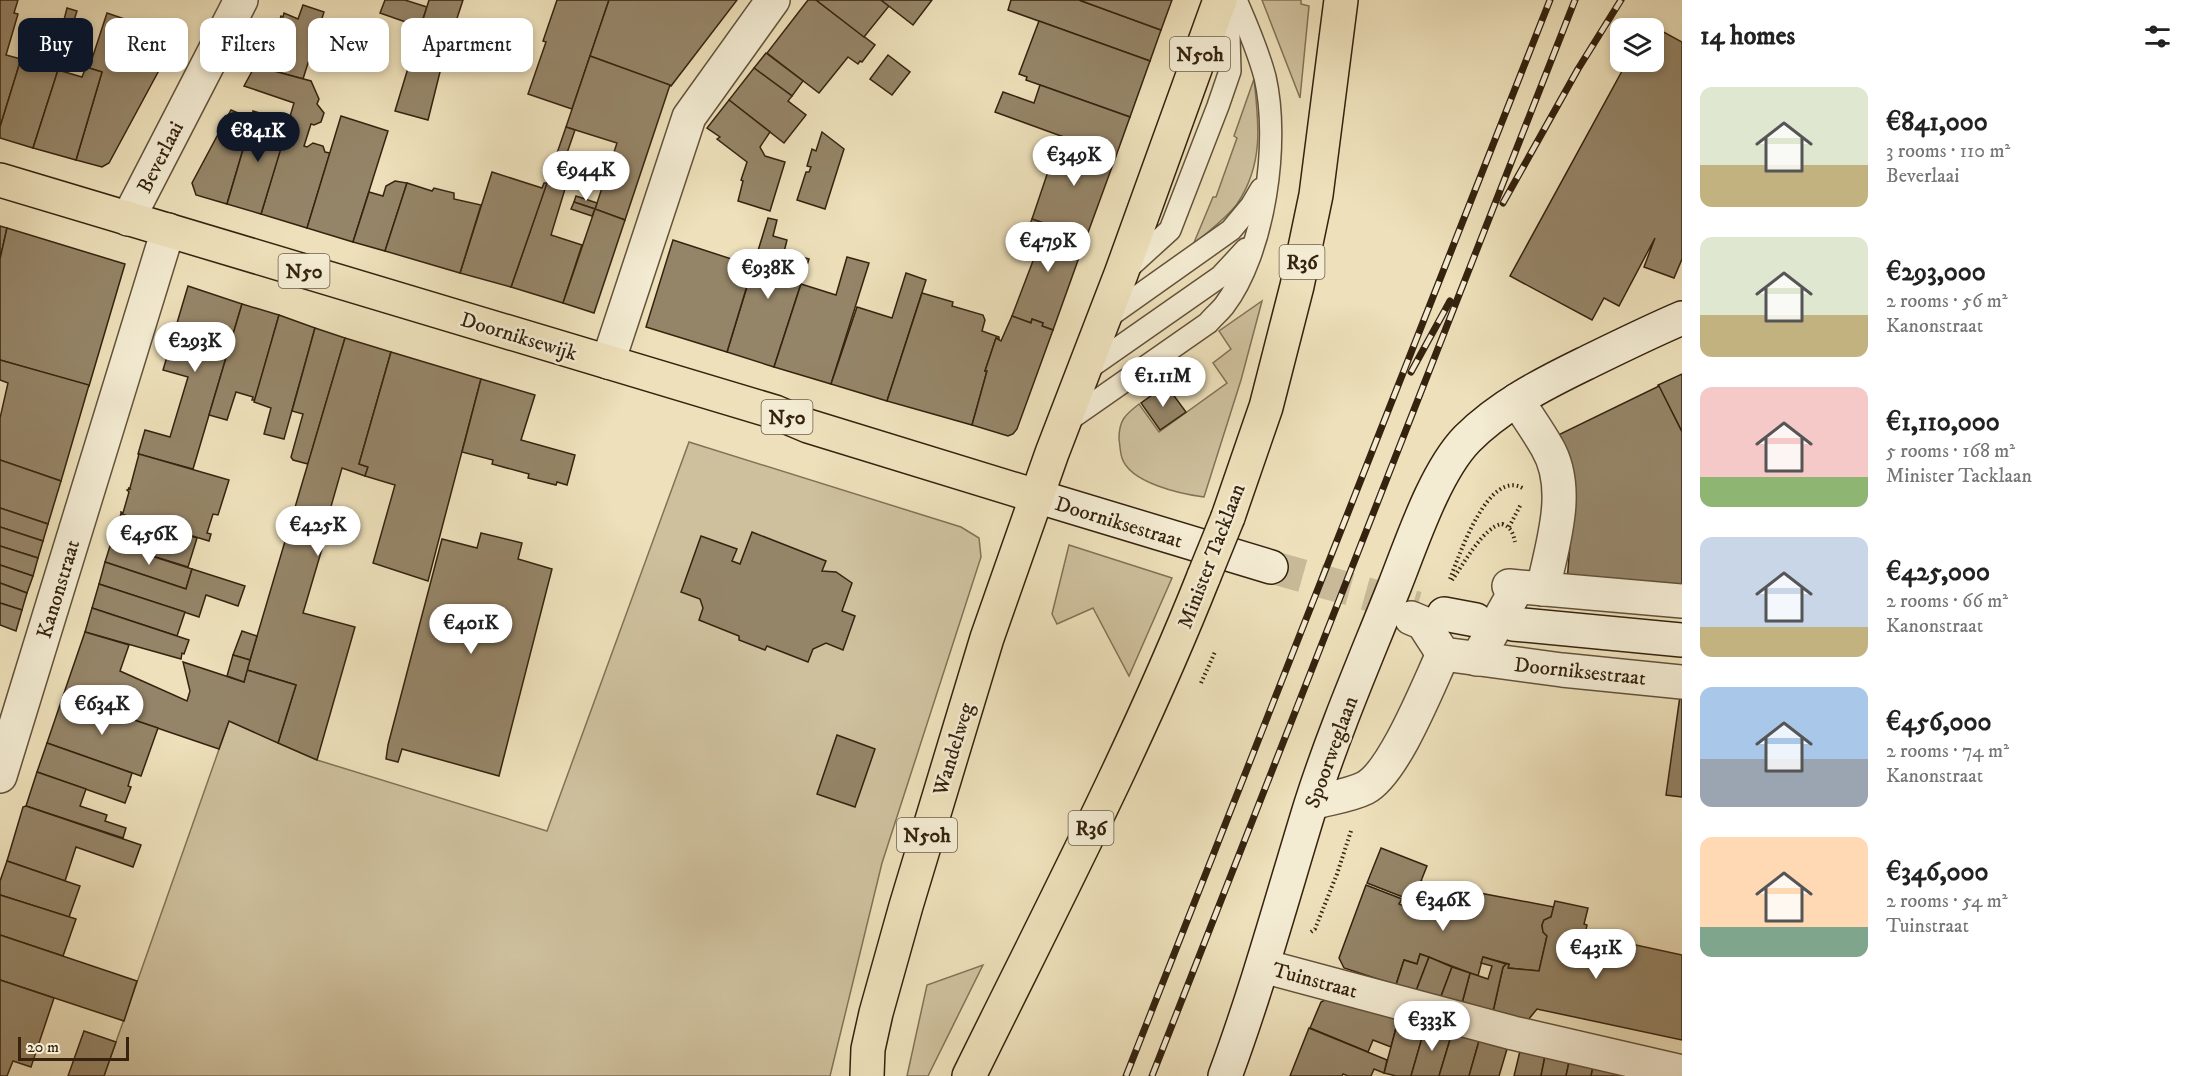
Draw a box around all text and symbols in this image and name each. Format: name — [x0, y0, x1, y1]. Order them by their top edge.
chip: Buy — [18, 18, 93, 72]
chip: Rent — [105, 18, 188, 72]
chip: Filters — [200, 18, 296, 72]
chip: New — [308, 18, 389, 72]
chip: Apartment — [401, 18, 533, 72]
map controls — [1610, 18, 1664, 72]
button: layers — [1610, 18, 1664, 72]
text: 14 homes — [1700, 20, 1795, 53]
icon: filters — [2141, 20, 2174, 53]
road number: N50h — [1170, 37, 1230, 71]
text: €841,000 — [1886, 106, 1988, 139]
icon: home — [1748, 111, 1820, 183]
pin: €841K — [216, 112, 300, 163]
street label: Beverlaai — [132, 117, 190, 198]
text: €841K — [231, 119, 285, 144]
pin: €349K — [1032, 136, 1116, 187]
text: 3 rooms · 110 m² — [1886, 139, 2010, 164]
text: €349K — [1047, 143, 1101, 168]
pin: €944K — [544, 151, 628, 202]
text: €944K — [557, 158, 615, 183]
text: Beverlaai — [1886, 164, 1959, 189]
pin: €479K — [1006, 222, 1090, 273]
text: €479K — [1019, 229, 1077, 254]
road number: R36 — [1280, 245, 1324, 279]
pin: €938K — [726, 249, 810, 300]
road number: N50 — [278, 254, 330, 288]
text: €938K — [741, 256, 795, 281]
text: €293,000 — [1886, 256, 1986, 289]
icon: home — [1748, 261, 1820, 333]
text: 2 rooms · 56 m² — [1886, 289, 2008, 314]
street label: Doorniksewijk — [457, 307, 581, 367]
text: Kanonstraat — [1886, 314, 1983, 339]
pin: €293K — [153, 322, 237, 373]
text: €293K — [168, 329, 222, 354]
pin: €1.11M — [1114, 357, 1212, 408]
text: €1.11M — [1135, 364, 1191, 389]
road number: N50 — [762, 400, 812, 434]
text: €1,110,000 — [1886, 406, 2000, 439]
icon: home — [1748, 411, 1820, 483]
text: 5 rooms · 168 m² — [1886, 439, 2015, 464]
text: Minister Tacklaan — [1886, 464, 2032, 489]
street label: Minister Tacklaan — [1172, 480, 1252, 633]
street label: Doorniksestraat — [1052, 491, 1186, 555]
pin: €425K — [276, 506, 360, 557]
text: €425K — [290, 513, 346, 538]
pin: €456K — [107, 515, 191, 566]
text: €456K — [120, 522, 178, 547]
street label: Kanonstraat — [32, 537, 86, 642]
text: €425,000 — [1886, 556, 1990, 589]
icon: home — [1748, 561, 1820, 633]
text: 2 rooms · 66 m² — [1886, 589, 2008, 614]
pin: €401K — [429, 604, 513, 655]
text: €401K — [443, 611, 499, 636]
text: Kanonstraat — [1886, 614, 1983, 639]
street label: Doorniksestraat — [1513, 652, 1647, 692]
pin: €634K — [60, 685, 144, 736]
text: €634K — [74, 692, 130, 717]
street label: Spoorweglaan — [1300, 693, 1364, 812]
street label: Wandelweg — [927, 699, 981, 800]
text: €456,000 — [1886, 706, 1991, 739]
icon: home — [1748, 711, 1820, 783]
text: 2 rooms · 74 m² — [1886, 739, 2009, 764]
text: Kanonstraat — [1886, 764, 1983, 789]
road number: R36 — [1068, 811, 1114, 845]
road number: N50h — [897, 818, 957, 852]
text: €346,000 — [1886, 856, 1988, 889]
icon: home — [1748, 861, 1820, 933]
pin: €346K — [1401, 881, 1485, 932]
text: €346K — [1415, 888, 1471, 913]
text: 2 rooms · 54 m² — [1886, 889, 2008, 914]
text: Tuinstraat — [1886, 914, 1969, 939]
pin: €431K — [1554, 929, 1638, 980]
text: €431K — [1570, 936, 1622, 961]
street label: Tuinstraat — [1269, 957, 1360, 1005]
pin: €333K — [1390, 1001, 1474, 1052]
text: €333K — [1408, 1008, 1456, 1033]
scale bar — [18, 1034, 129, 1062]
text: 20 m — [27, 1037, 59, 1057]

